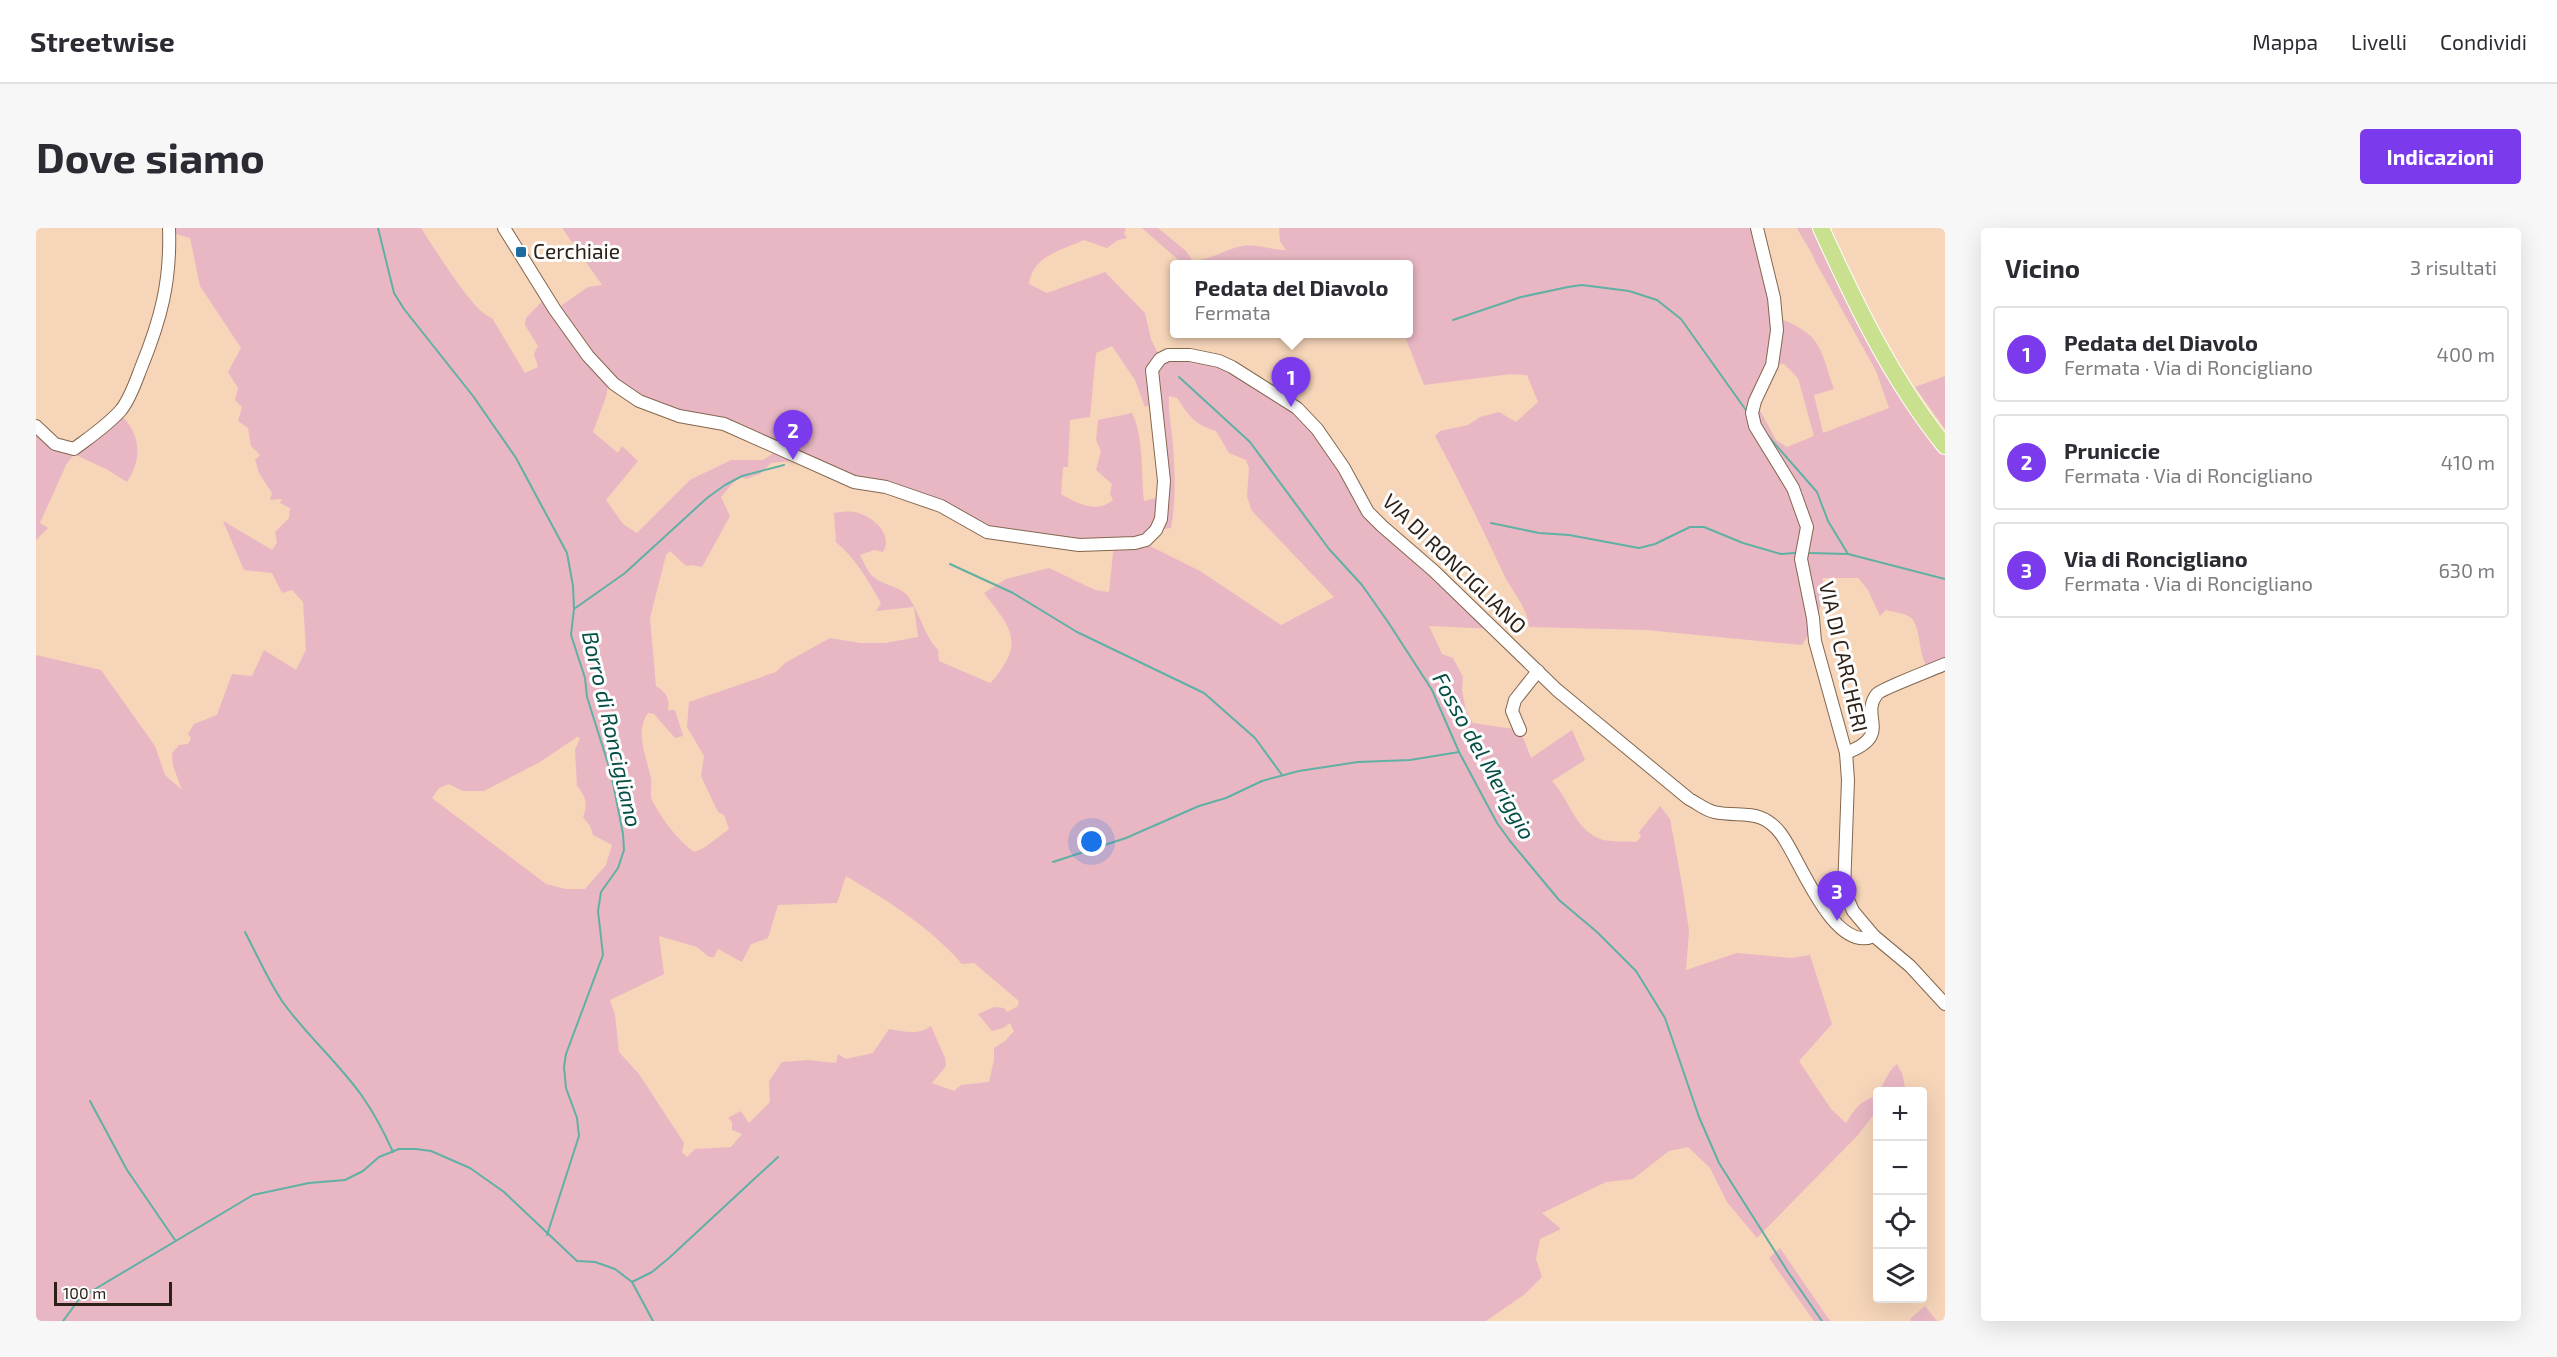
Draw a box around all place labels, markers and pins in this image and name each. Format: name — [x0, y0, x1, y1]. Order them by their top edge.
place label: Cerchiaie — [533, 238, 620, 263]
marker: Cerchiaie — [514, 245, 528, 259]
pin: 1 — [1272, 358, 1310, 407]
pin: 2 — [774, 410, 813, 460]
pin: 3 — [1818, 872, 1856, 921]

